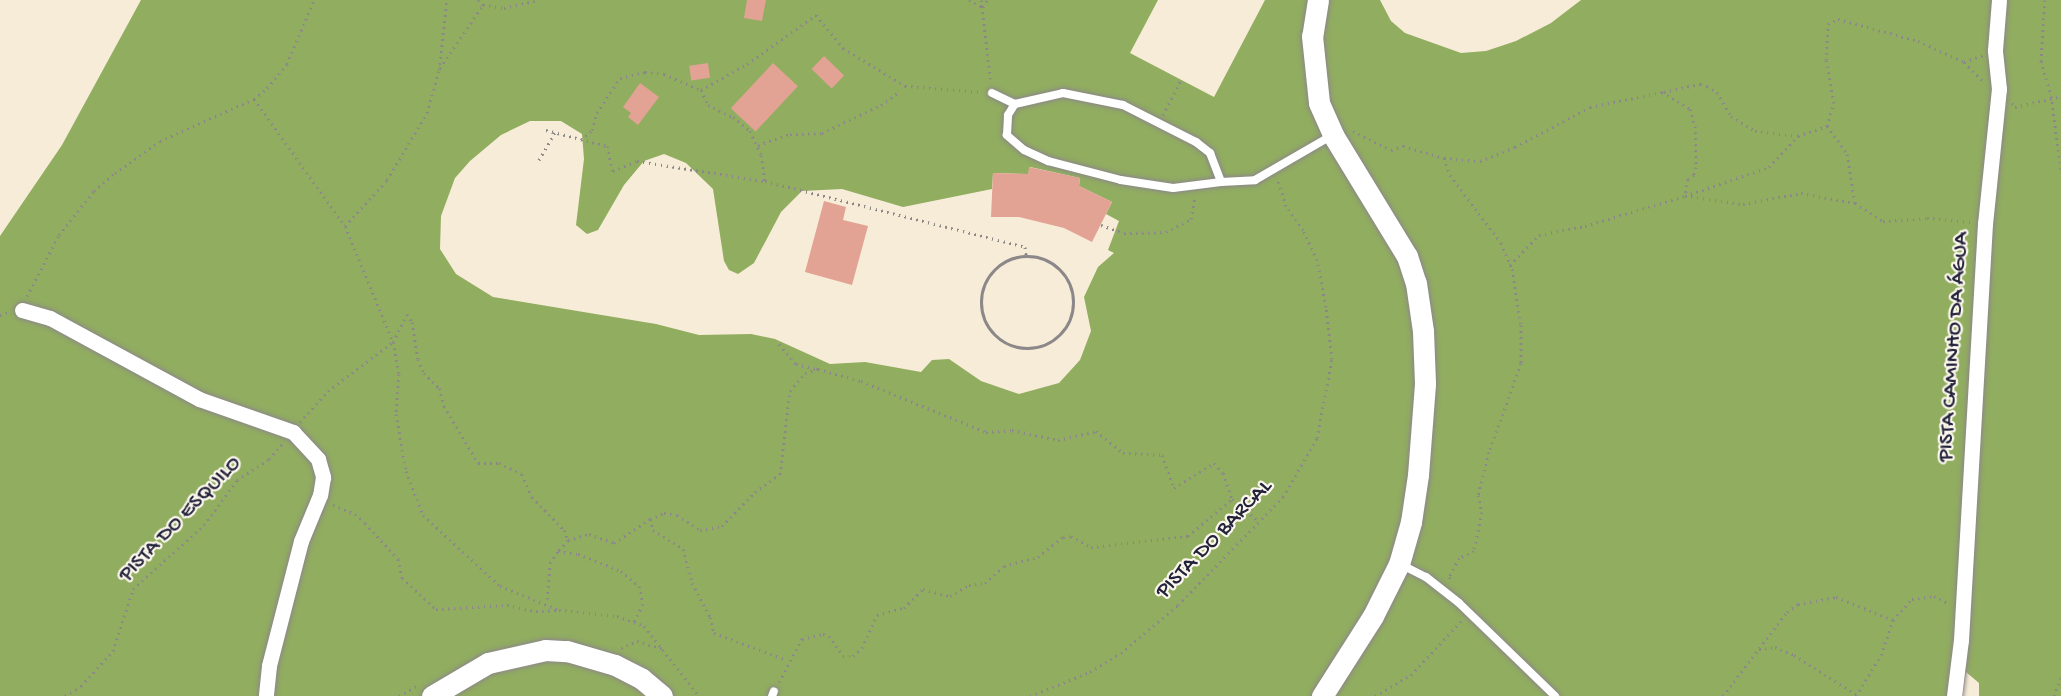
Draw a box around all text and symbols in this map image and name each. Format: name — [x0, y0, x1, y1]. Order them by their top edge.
street label: PISTA CAMINHO DA ÁGUA — [1934, 231, 1976, 463]
street label: PISTA DO ESQUILO — [114, 451, 248, 589]
street label: PISTA DO BARCAL — [1151, 475, 1279, 605]

